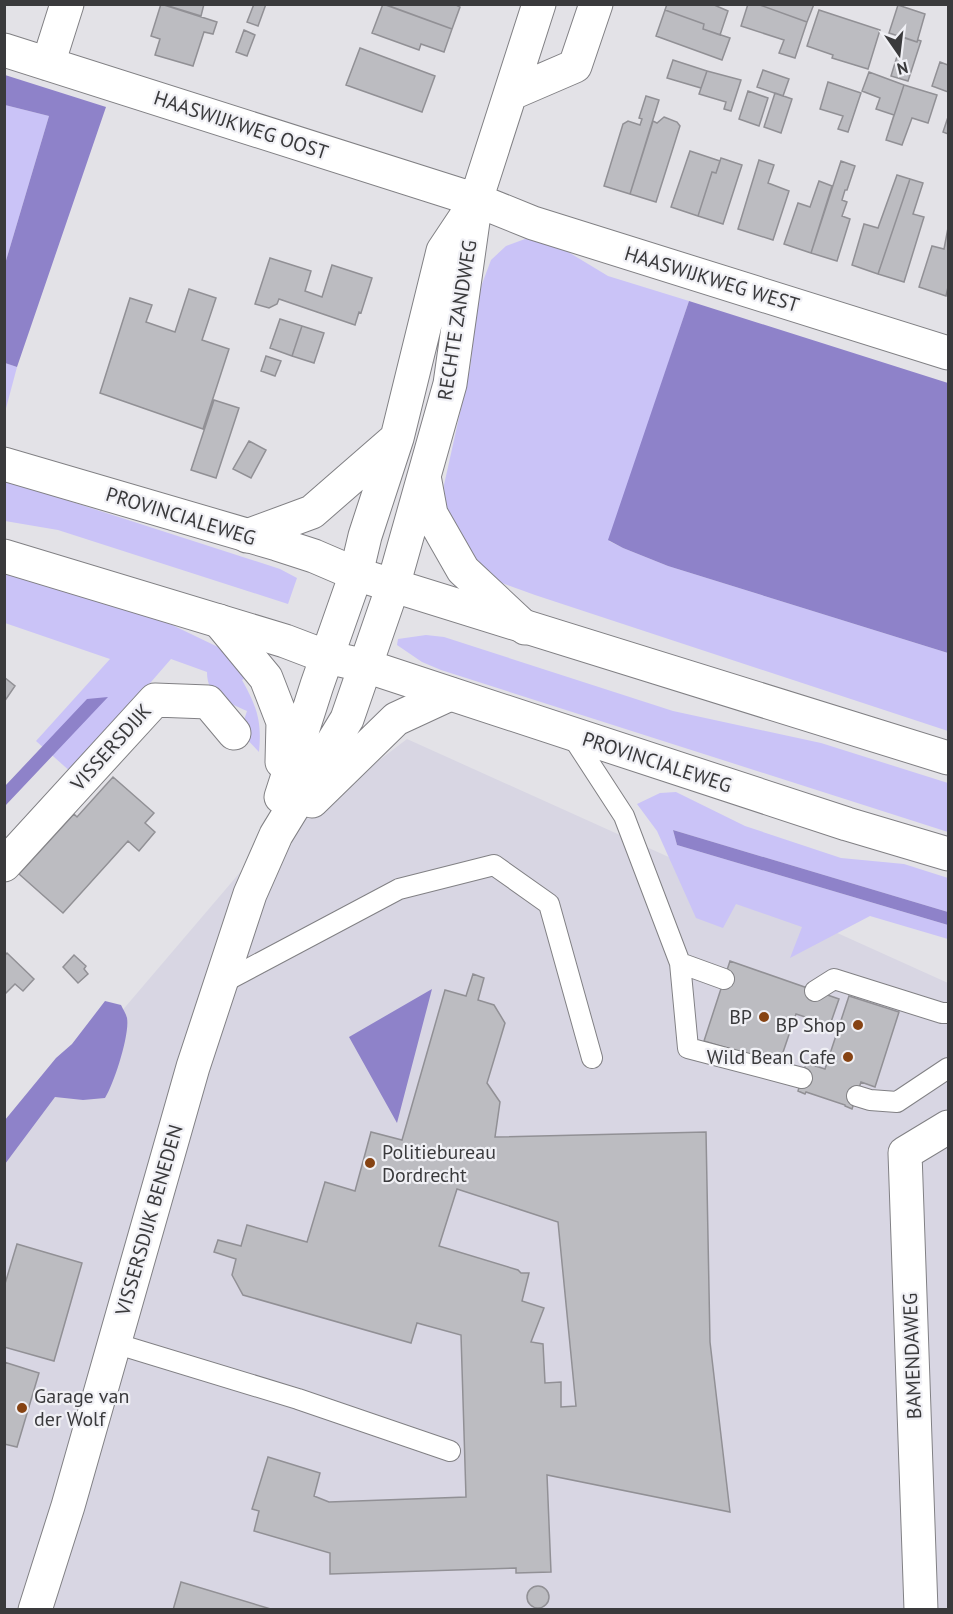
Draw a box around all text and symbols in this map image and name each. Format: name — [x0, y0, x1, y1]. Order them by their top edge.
north arrow — [869, 24, 929, 84]
text: N — [895, 58, 910, 80]
street label: HAASWIJKWEG OOST — [151, 85, 331, 165]
street label: RECHTE ZANDWEG — [431, 238, 483, 402]
street label: HAASWIJKWEG WEST — [621, 240, 803, 318]
street label: PROVINCIALEWEG — [103, 481, 259, 551]
street label: VISSERSDIJK — [64, 698, 157, 797]
street label: PROVINCIALEWEG — [579, 726, 735, 798]
place label: BP — [729, 1004, 752, 1030]
marker: BP — [757, 1010, 771, 1024]
place label: BP Shop — [776, 1012, 846, 1038]
marker: BP Shop — [851, 1018, 865, 1032]
place label: Wild Bean Cafe — [707, 1044, 836, 1070]
marker: Wild Bean Cafe — [841, 1050, 855, 1064]
street label: VISSERSDIJK BENEDEN — [109, 1122, 189, 1319]
place label: Politiebureau Dordrecht — [382, 1139, 496, 1188]
marker: Politiebureau Dordrecht — [363, 1156, 377, 1170]
street label: BAMENDAWEG — [897, 1292, 927, 1420]
place label: Garage van der Wolf — [34, 1383, 129, 1432]
marker: Garage van der Wolf — [15, 1401, 29, 1415]

